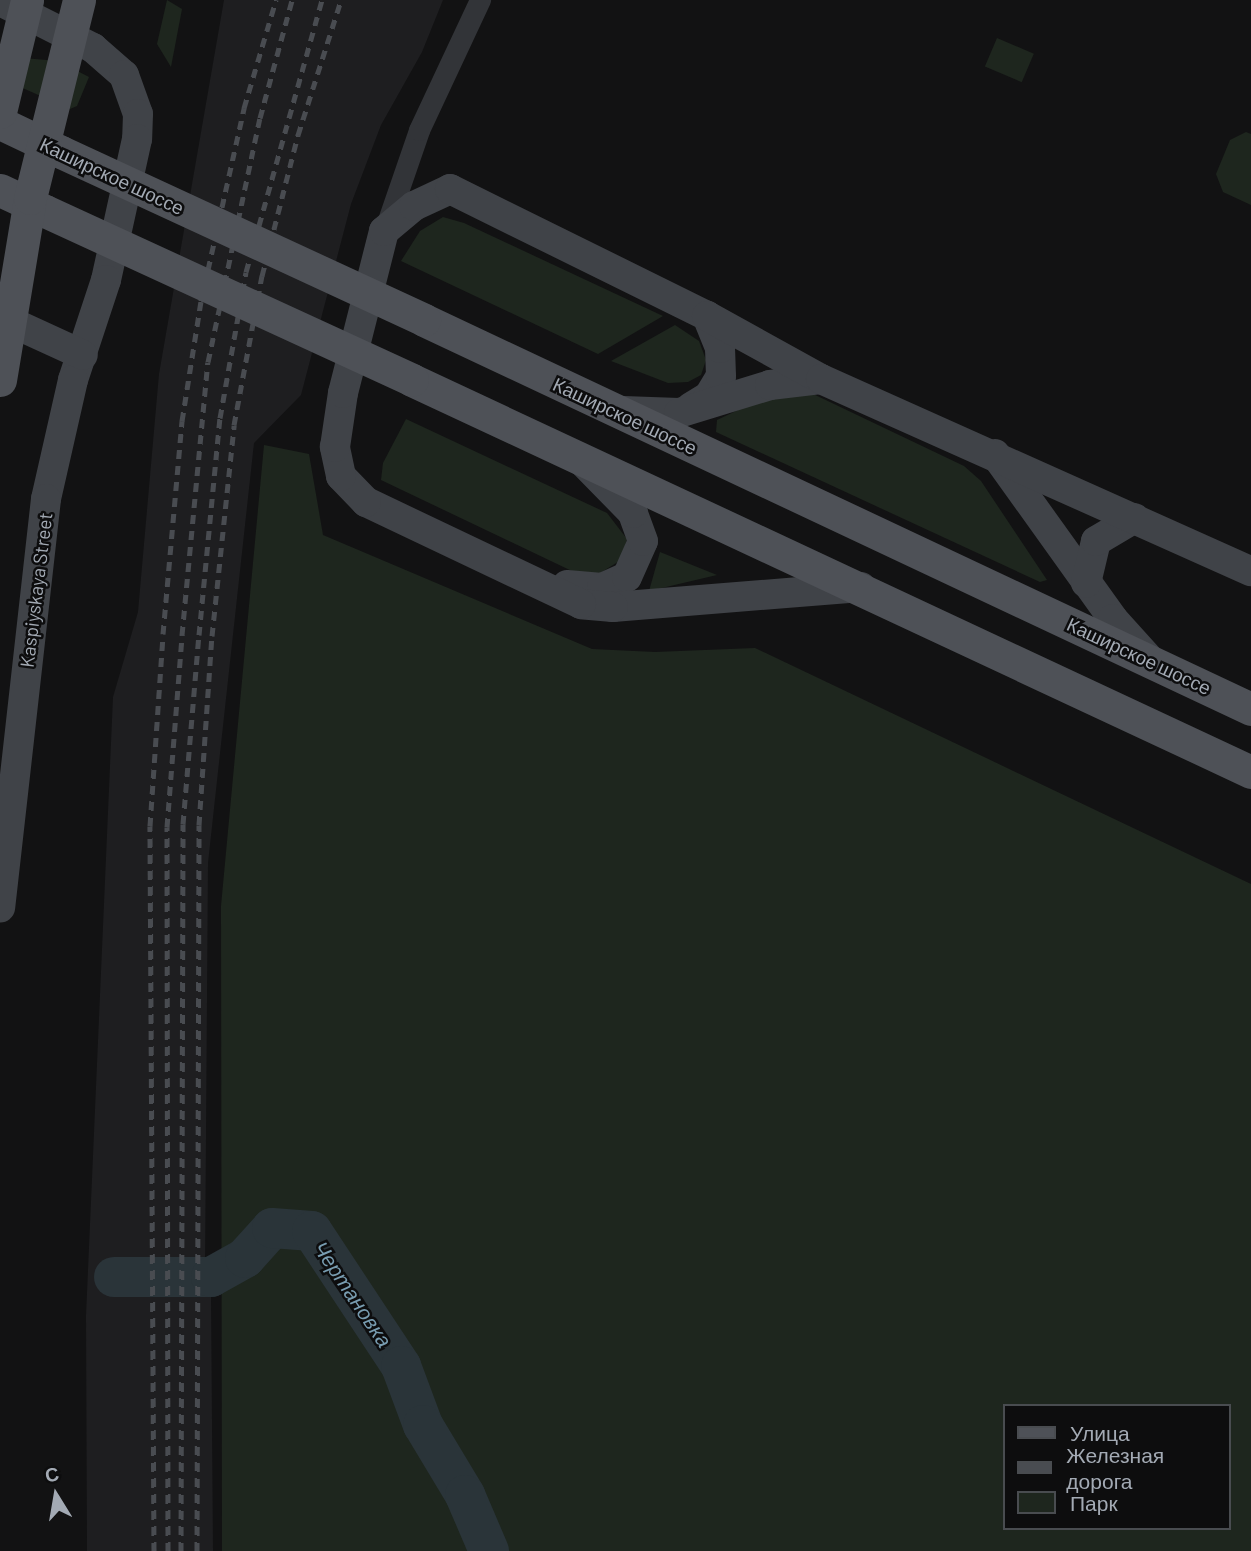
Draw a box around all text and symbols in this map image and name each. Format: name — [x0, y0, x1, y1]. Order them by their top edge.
street label: Каширское шоссе — [36, 133, 188, 219]
street label: Каширское шоссе — [549, 373, 701, 459]
street label: Kaspiyskaya Street — [15, 511, 57, 669]
street label: Каширское шоссе — [1063, 613, 1215, 699]
water label: Чертановка — [308, 1236, 398, 1352]
legend — [1002, 1404, 1230, 1530]
text: Улица — [1070, 1420, 1130, 1445]
text: Железная дорога — [1066, 1442, 1164, 1493]
north arrow — [21, 1460, 91, 1530]
text: С — [43, 1461, 61, 1486]
text: Парк — [1070, 1490, 1118, 1515]

